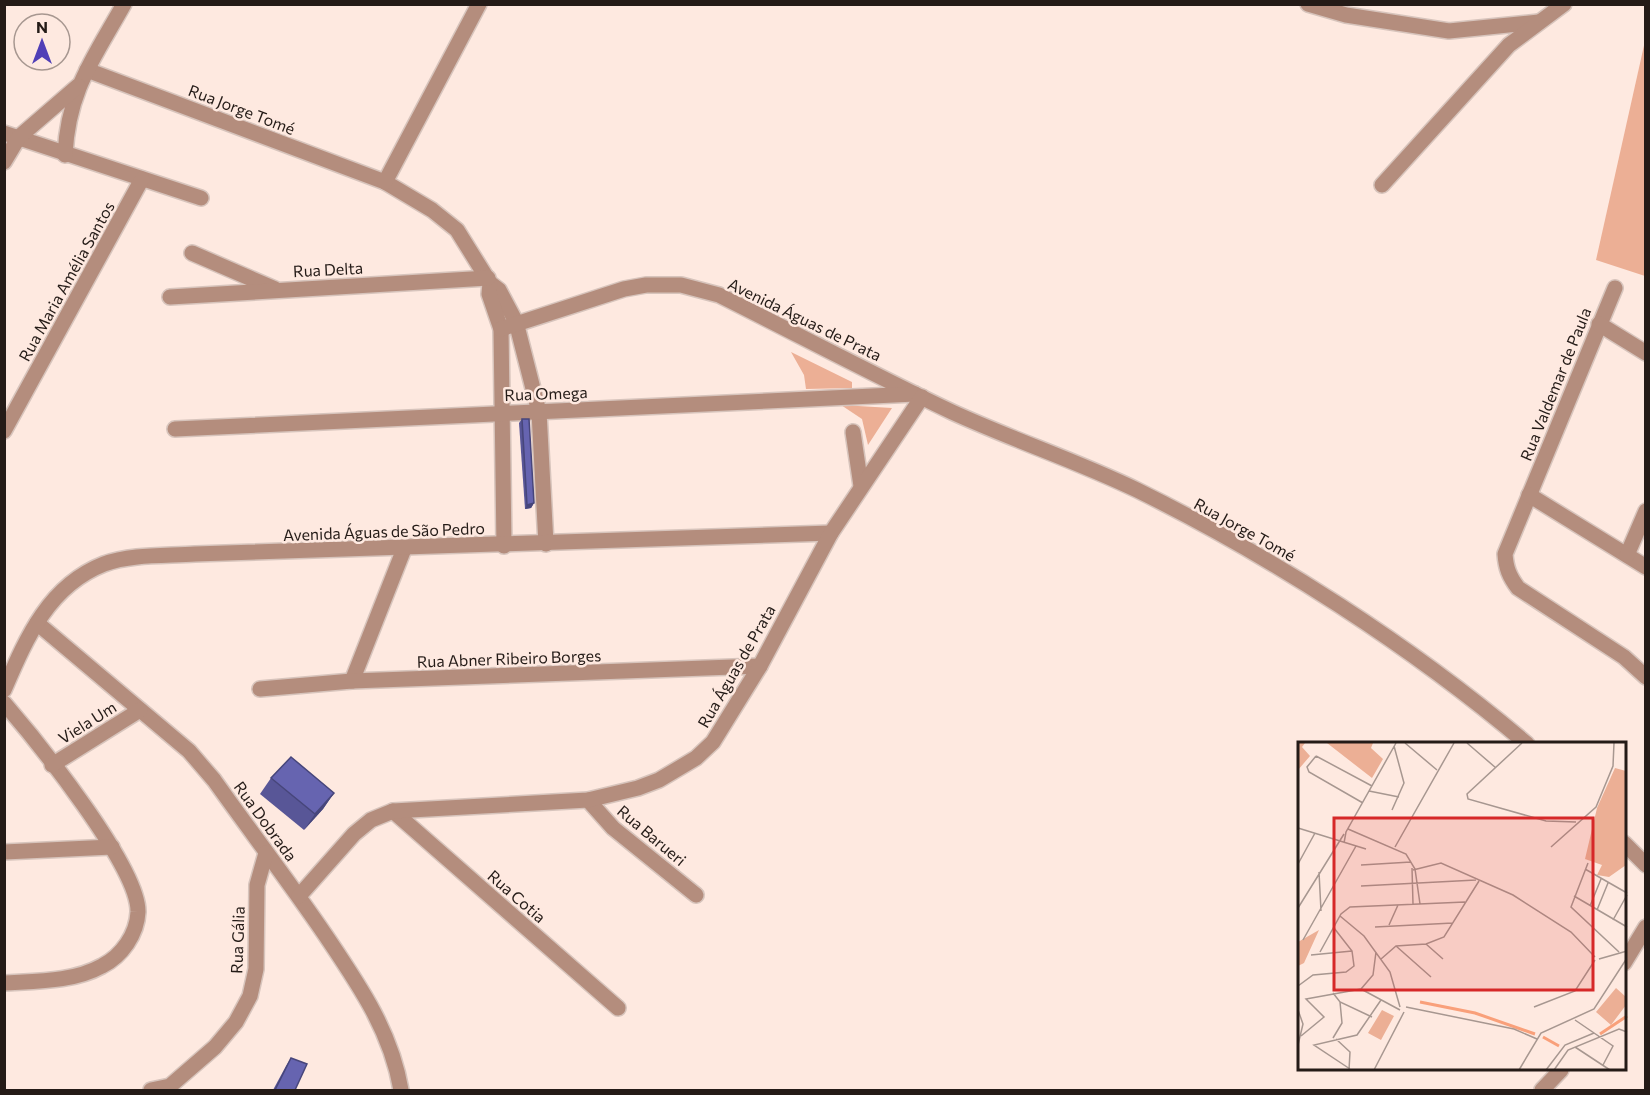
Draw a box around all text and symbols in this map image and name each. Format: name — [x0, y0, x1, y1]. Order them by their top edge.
north arrow — [12, 12, 72, 72]
text: N — [36, 17, 48, 36]
street label: Rua Jorge Tomé — [186, 80, 298, 138]
street label: Rua Maria Amélia Santos — [14, 198, 118, 364]
street label: Rua Delta — [292, 258, 364, 280]
street label: Avenida Águas de Prata — [725, 274, 885, 364]
street label: Rua Valdemar de Paula — [1516, 305, 1594, 463]
street label: Rua Omega — [504, 382, 588, 404]
street label: Rua Jorge Tomé — [1191, 493, 1299, 565]
street label: Avenida Águas de São Pedro — [283, 518, 485, 544]
street label: Rua Águas de Prata — [693, 601, 779, 731]
street label: Rua Abner Ribeiro Borges — [416, 645, 602, 671]
street label: Viela Um — [55, 697, 119, 747]
inset map — [1298, 742, 1626, 1071]
street label: Rua Dobrada — [231, 777, 301, 865]
street label: Rua Barueri — [614, 801, 690, 869]
street label: Rua Cotia — [484, 866, 550, 926]
street label: Rua Gália — [226, 906, 248, 974]

